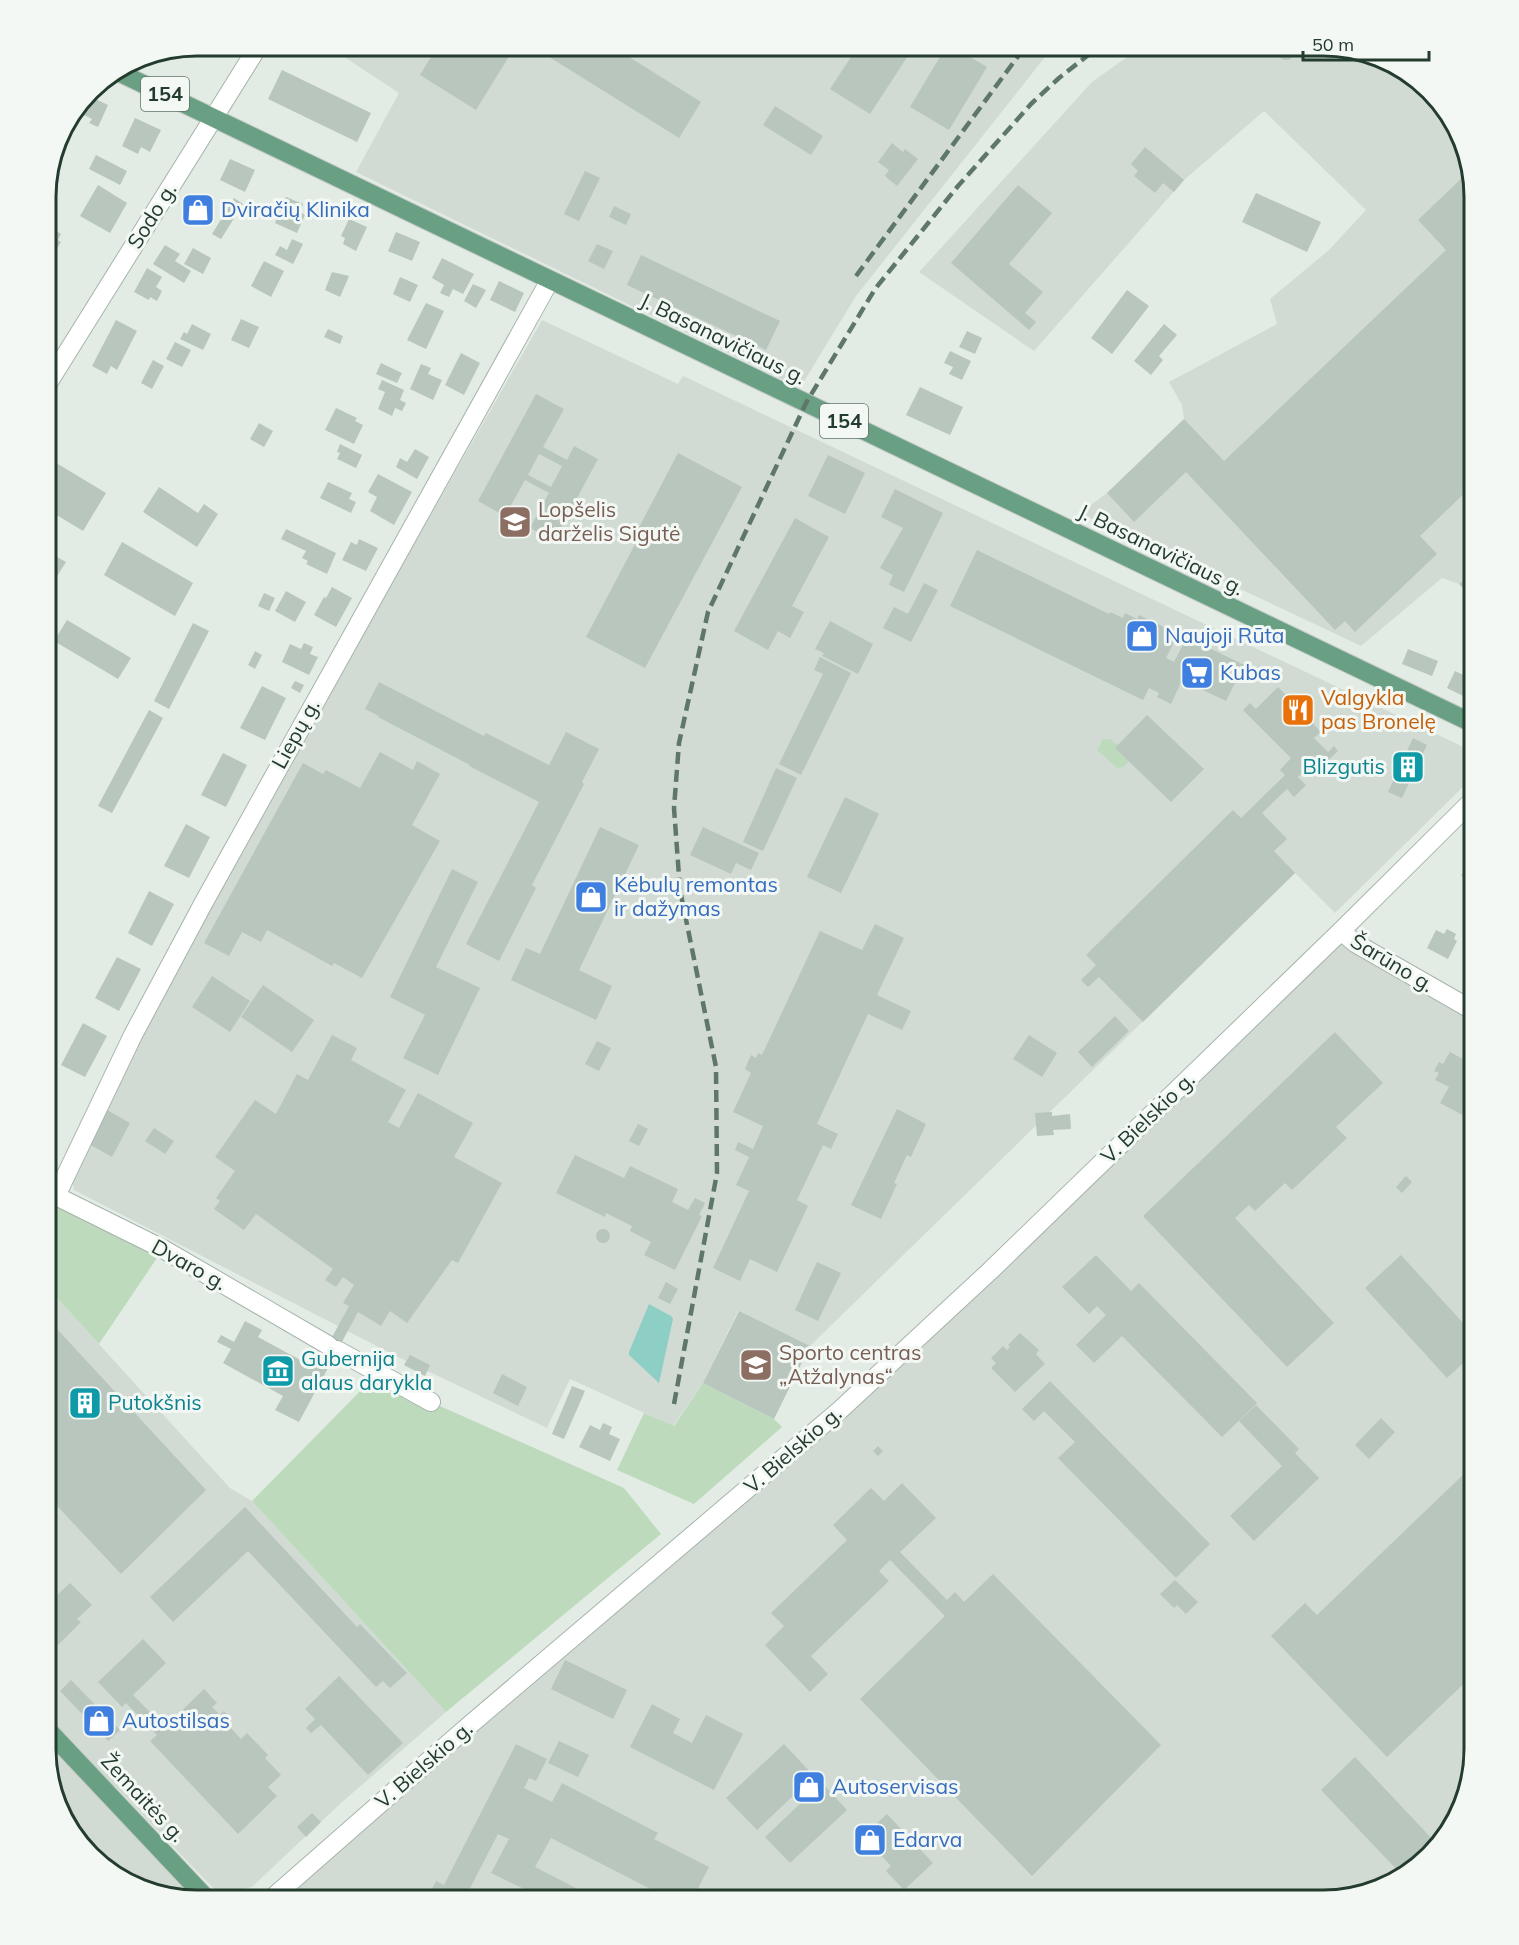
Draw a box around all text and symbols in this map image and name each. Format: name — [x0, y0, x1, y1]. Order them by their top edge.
scale bar — [1303, 24, 1429, 62]
text: 50 m — [1312, 33, 1354, 56]
road number: 154 — [141, 77, 189, 111]
street label: Sodo g. — [121, 178, 181, 253]
shop icon: Dviračių Klinika — [180, 192, 216, 228]
place label: Dviračių Klinika — [221, 196, 370, 222]
street label: J. Basanavičiaus g. — [636, 287, 811, 389]
road number: 154 — [820, 404, 868, 438]
place label: Lopšelis darželis Sigutė — [538, 496, 680, 546]
street label: J. Basanavičiaus g. — [1074, 498, 1249, 600]
school or university icon: Lopšelis darželis Sigutė — [497, 504, 533, 540]
shop icon: Naujoji Rūta — [1124, 618, 1160, 654]
place label: Naujoji Rūta — [1165, 622, 1284, 648]
supermarket icon: Kubas — [1179, 655, 1215, 691]
place label: Kubas — [1220, 659, 1281, 685]
place label: Valgykla pas Bronelę — [1321, 684, 1436, 734]
restaurant icon: Valgykla pas Bronelę — [1280, 692, 1316, 728]
street label: Liepų g. — [265, 694, 325, 773]
building icon: Blizgutis — [1390, 749, 1426, 785]
place label: Blizgutis — [1302, 753, 1385, 779]
place label: Kėbulų remontas ir dažymas — [614, 871, 778, 921]
shop icon: Kėbulų remontas ir dažymas — [573, 879, 609, 915]
street label: Šarūno g. — [1346, 927, 1439, 997]
street label: V. Bielskio g. — [1095, 1066, 1200, 1169]
street label: Dvaro g. — [147, 1233, 231, 1295]
place label: Sporto centras „Atžalynas“ — [779, 1339, 921, 1389]
place label: Gubernija alaus darykla — [301, 1345, 432, 1395]
school or university icon: Sporto centras „Atžalynas“ — [738, 1347, 774, 1383]
museum icon: Gubernija alaus darykla — [260, 1353, 296, 1389]
building icon: Putokšnis — [67, 1385, 103, 1421]
place label: Putokšnis — [108, 1389, 202, 1415]
street label: V. Bielskio g. — [738, 1400, 846, 1499]
shop icon: Autostilsas — [81, 1703, 117, 1739]
place label: Autostilsas — [122, 1707, 230, 1733]
street label: V. Bielskio g. — [369, 1715, 477, 1814]
street label: Žemaitės g. — [96, 1748, 191, 1847]
shop icon: Autoservisas — [791, 1769, 827, 1805]
place label: Autoservisas — [832, 1773, 958, 1799]
shop icon: Edarva — [852, 1822, 888, 1858]
place label: Edarva — [893, 1826, 962, 1852]

